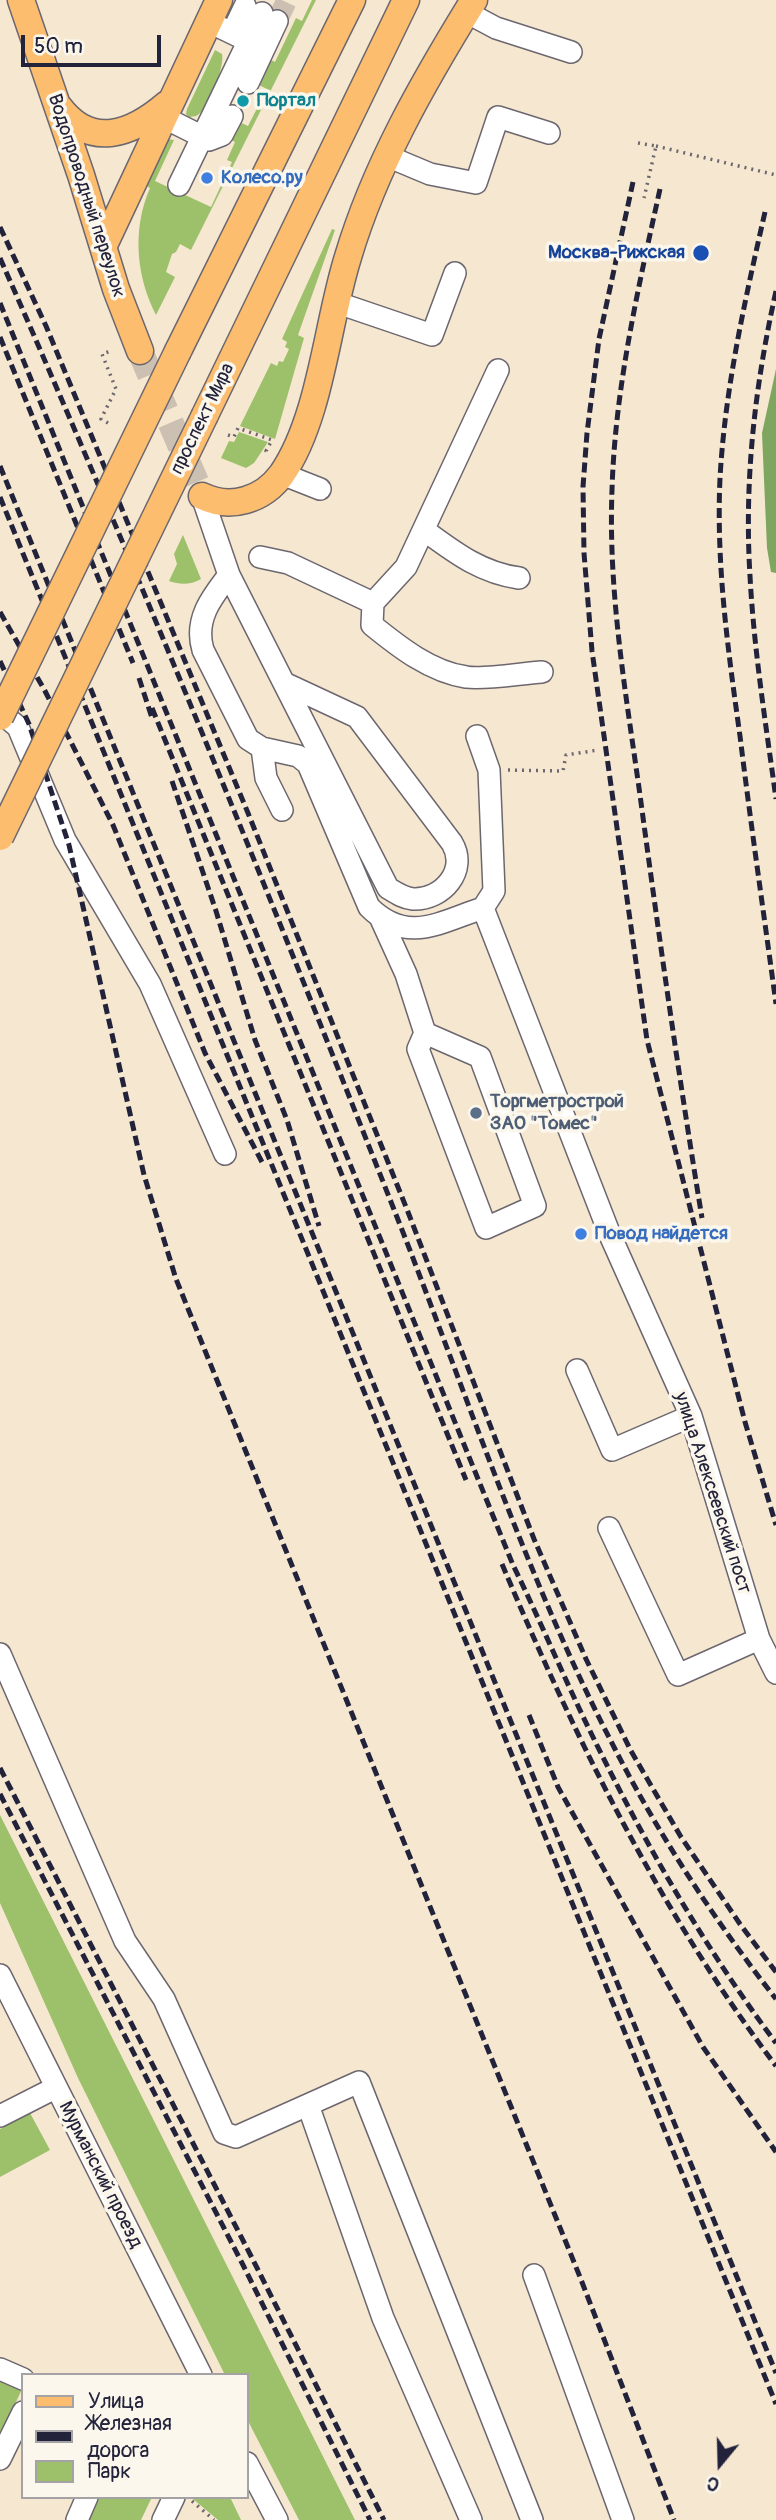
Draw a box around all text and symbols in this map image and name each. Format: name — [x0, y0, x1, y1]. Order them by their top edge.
scale bar — [24, 21, 164, 65]
text: 50 m — [34, 33, 83, 60]
place label: Портал — [257, 90, 316, 112]
street label: Водопроводный переулок — [42, 91, 130, 301]
marker: Портал — [235, 93, 251, 109]
place label: Колесо.ру — [221, 167, 303, 189]
marker: Колесо.ру — [199, 170, 215, 186]
place label: Москва-Рижская — [548, 242, 685, 264]
marker: Москва-Рижская — [691, 243, 711, 263]
street label: проспект Мира — [166, 360, 240, 478]
place label: Торгметрострой ЗАО "Томес" — [490, 1091, 624, 1135]
marker: Торгметрострой ЗАО "Томес" — [468, 1105, 484, 1121]
place label: Повод найдется — [595, 1223, 728, 1245]
marker: Повод найдется — [573, 1226, 589, 1242]
street label: улица Алексеевский пост — [669, 1389, 755, 1597]
street label: Мурманский проезд — [53, 2098, 147, 2252]
legend — [21, 2373, 248, 2499]
text: Улица — [88, 2388, 144, 2415]
text: Железная дорога — [87, 2410, 172, 2464]
north arrow — [685, 2429, 755, 2499]
text: Парк — [88, 2458, 131, 2485]
text: С — [704, 2471, 723, 2497]

